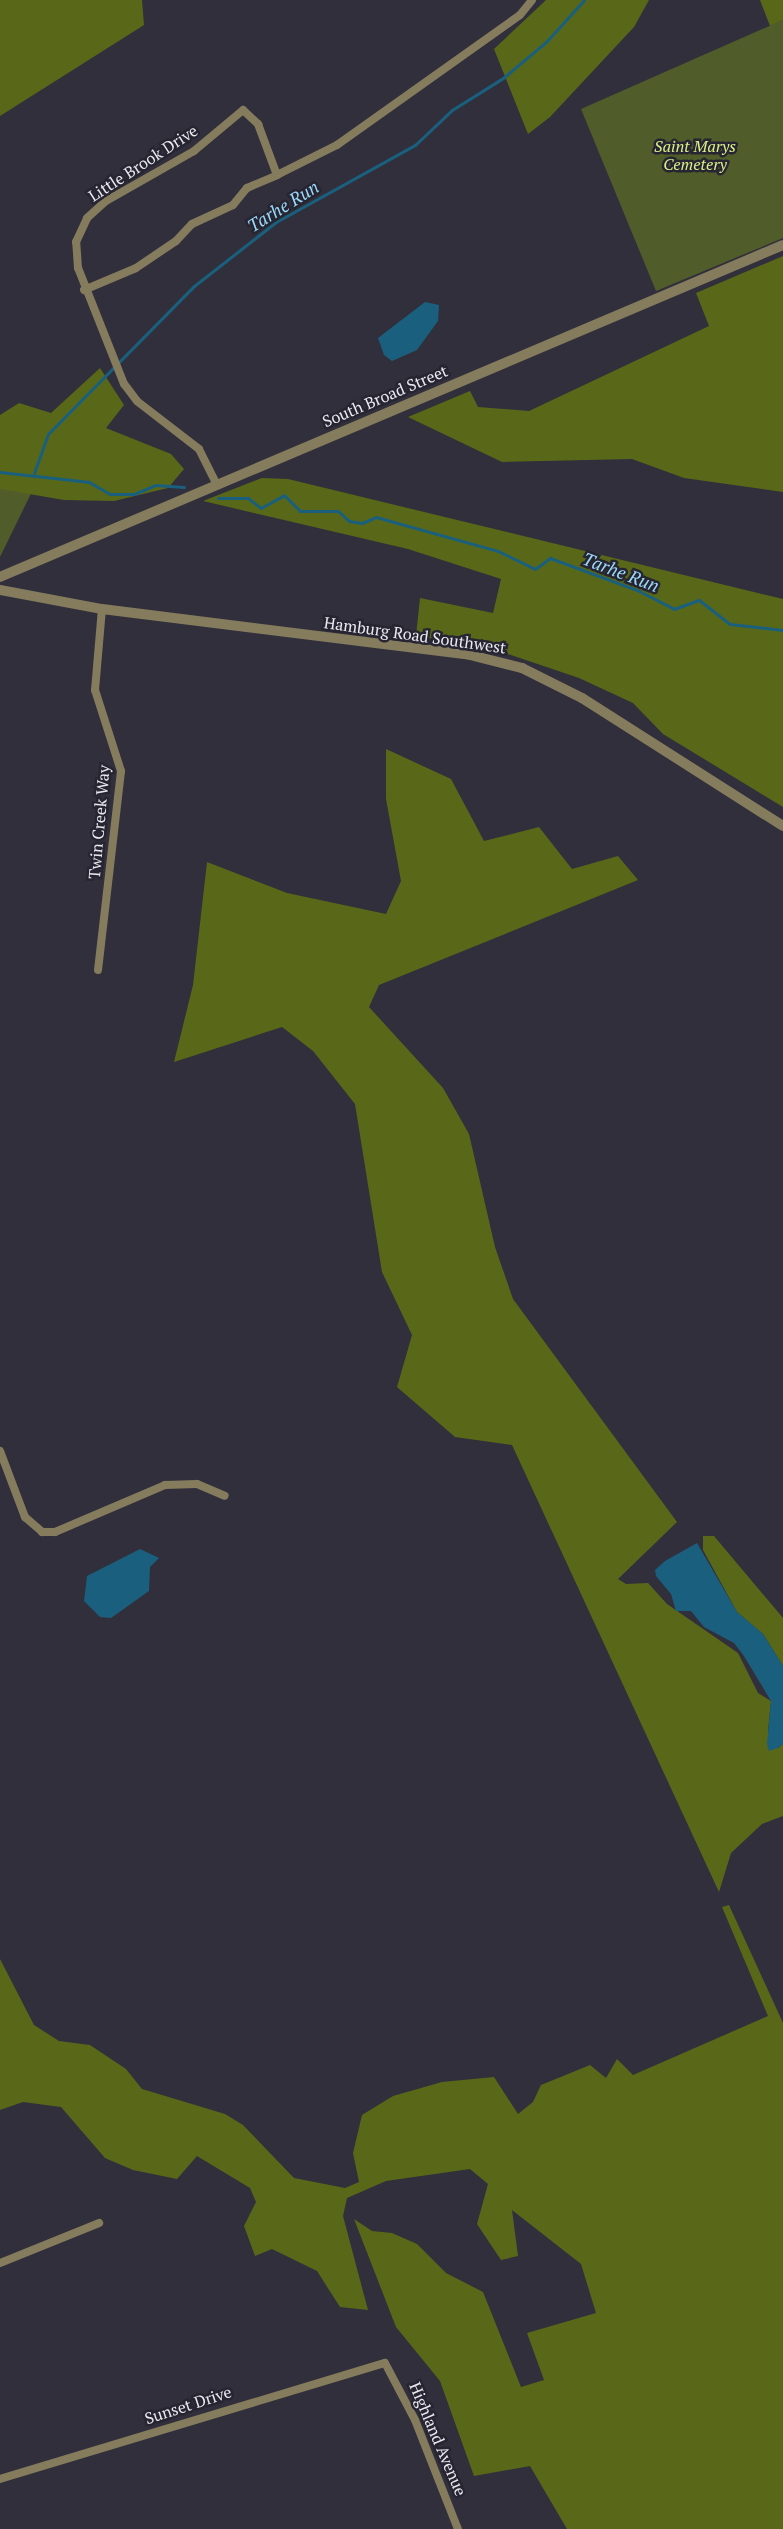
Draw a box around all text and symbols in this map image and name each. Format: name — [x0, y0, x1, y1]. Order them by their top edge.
street label: Little Brook Drive — [85, 121, 201, 205]
park label: Saint Marys Cemetery — [654, 136, 736, 174]
water label: Tarhe Run — [243, 176, 323, 236]
street label: South Broad Street — [319, 361, 451, 431]
water label: Tarhe Run — [580, 548, 662, 596]
street label: Hamburg Road Southwest — [323, 613, 507, 657]
street label: Twin Creek Way — [84, 764, 114, 880]
street label: Highland Avenue — [405, 2379, 471, 2499]
street label: Sunset Drive — [142, 2382, 234, 2428]

